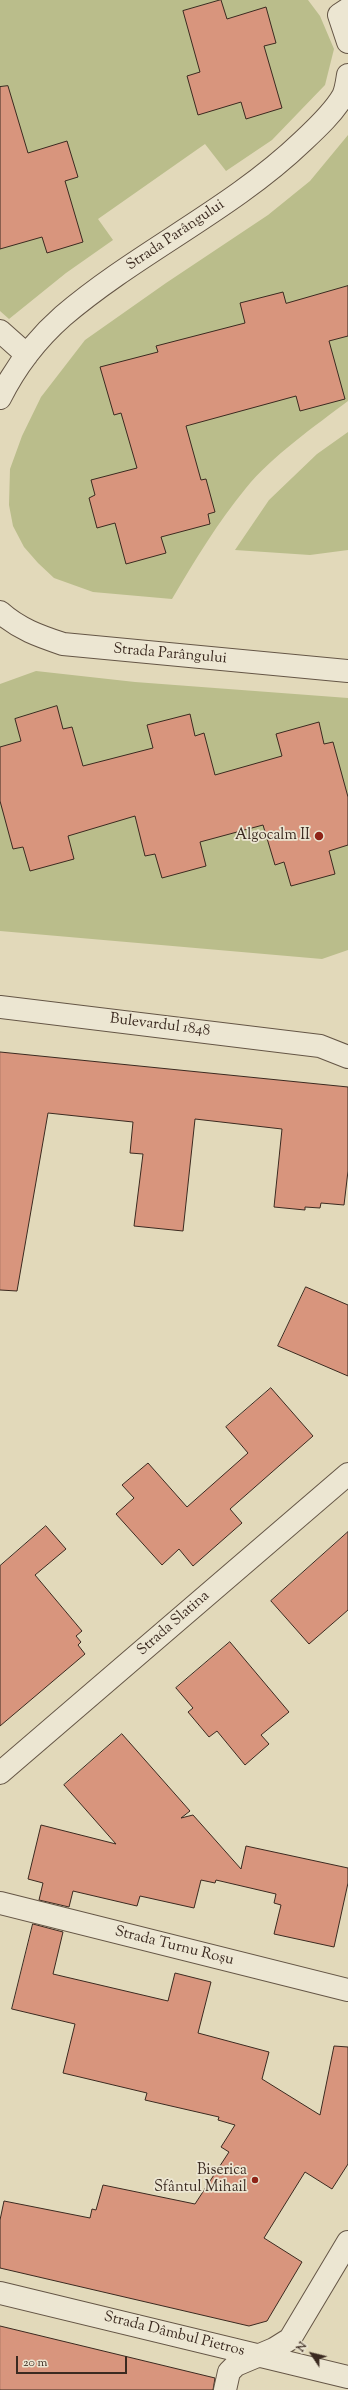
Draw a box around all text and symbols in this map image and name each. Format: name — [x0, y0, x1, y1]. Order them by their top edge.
street label: Strada Parângului — [124, 197, 228, 275]
street label: Strada Parângului — [112, 641, 228, 669]
place label: Algocalm II — [235, 827, 310, 845]
marker: Algocalm II — [313, 830, 325, 842]
street label: Bulevardul 1848 — [109, 1011, 211, 1041]
street label: Strada Slatina — [134, 1588, 214, 1660]
street label: Strada Turnu Roșu — [113, 1923, 235, 1971]
place label: Biserica Sfântul Mihail — [154, 2162, 247, 2197]
marker: Biserica Sfântul Mihail — [250, 2175, 260, 2185]
street label: Strada Dâmbul Pietros — [102, 2309, 246, 2361]
north arrow — [292, 2334, 332, 2374]
text: N — [293, 2339, 311, 2355]
scale bar — [18, 2348, 129, 2374]
text: 20 m — [23, 2354, 47, 2372]

